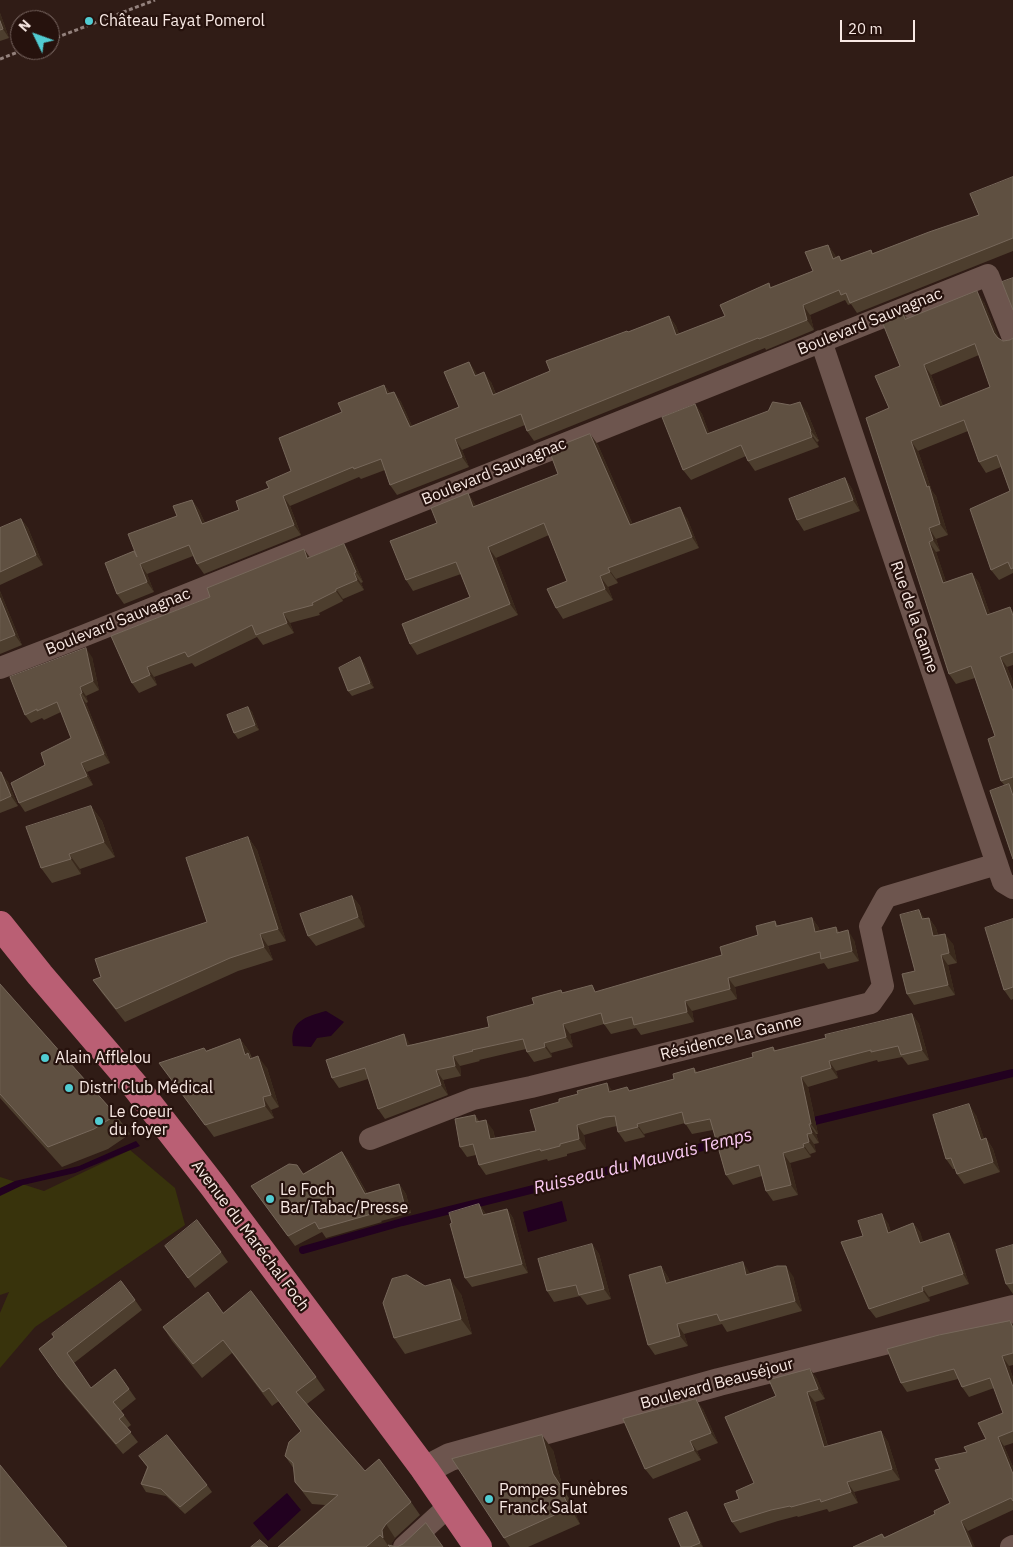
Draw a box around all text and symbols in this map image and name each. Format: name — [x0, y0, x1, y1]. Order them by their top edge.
north arrow — [10, 10, 60, 60]
scale bar — [843, 10, 918, 42]
place label: Château Fayat Pomerol — [99, 11, 265, 31]
marker: Château Fayat Pomerol — [83, 15, 95, 27]
text: N — [15, 16, 35, 35]
text: 20 m — [848, 19, 883, 38]
street label: Boulevard Sauvagnac — [795, 284, 945, 360]
street label: Boulevard Sauvagnac — [419, 434, 569, 510]
street label: Rue de la Ganne — [886, 559, 942, 675]
street label: Boulevard Sauvagnac — [43, 584, 193, 660]
street label: Résidence La Ganne — [658, 1011, 804, 1065]
place label: Alain Afflelou — [55, 1048, 151, 1068]
marker: Alain Afflelou — [39, 1052, 51, 1064]
place label: Distri Club Médical — [79, 1078, 213, 1098]
marker: Distri Club Médical — [63, 1082, 75, 1094]
place label: Le Coeur du foyer — [109, 1102, 172, 1140]
marker: Le Coeur du foyer — [93, 1115, 105, 1127]
water label: Ruisseau du Mauvais Temps — [531, 1124, 755, 1200]
street label: Avenue du Maréchal Foch — [187, 1157, 313, 1315]
place label: Le Foch Bar/Tabac/Presse — [280, 1180, 408, 1218]
marker: Le Foch Bar/Tabac/Presse — [264, 1193, 276, 1205]
street label: Boulevard Beauséjour — [638, 1354, 796, 1414]
place label: Pompes Funèbres Franck Salat — [499, 1480, 628, 1518]
marker: Pompes Funèbres Franck Salat — [483, 1493, 495, 1505]

